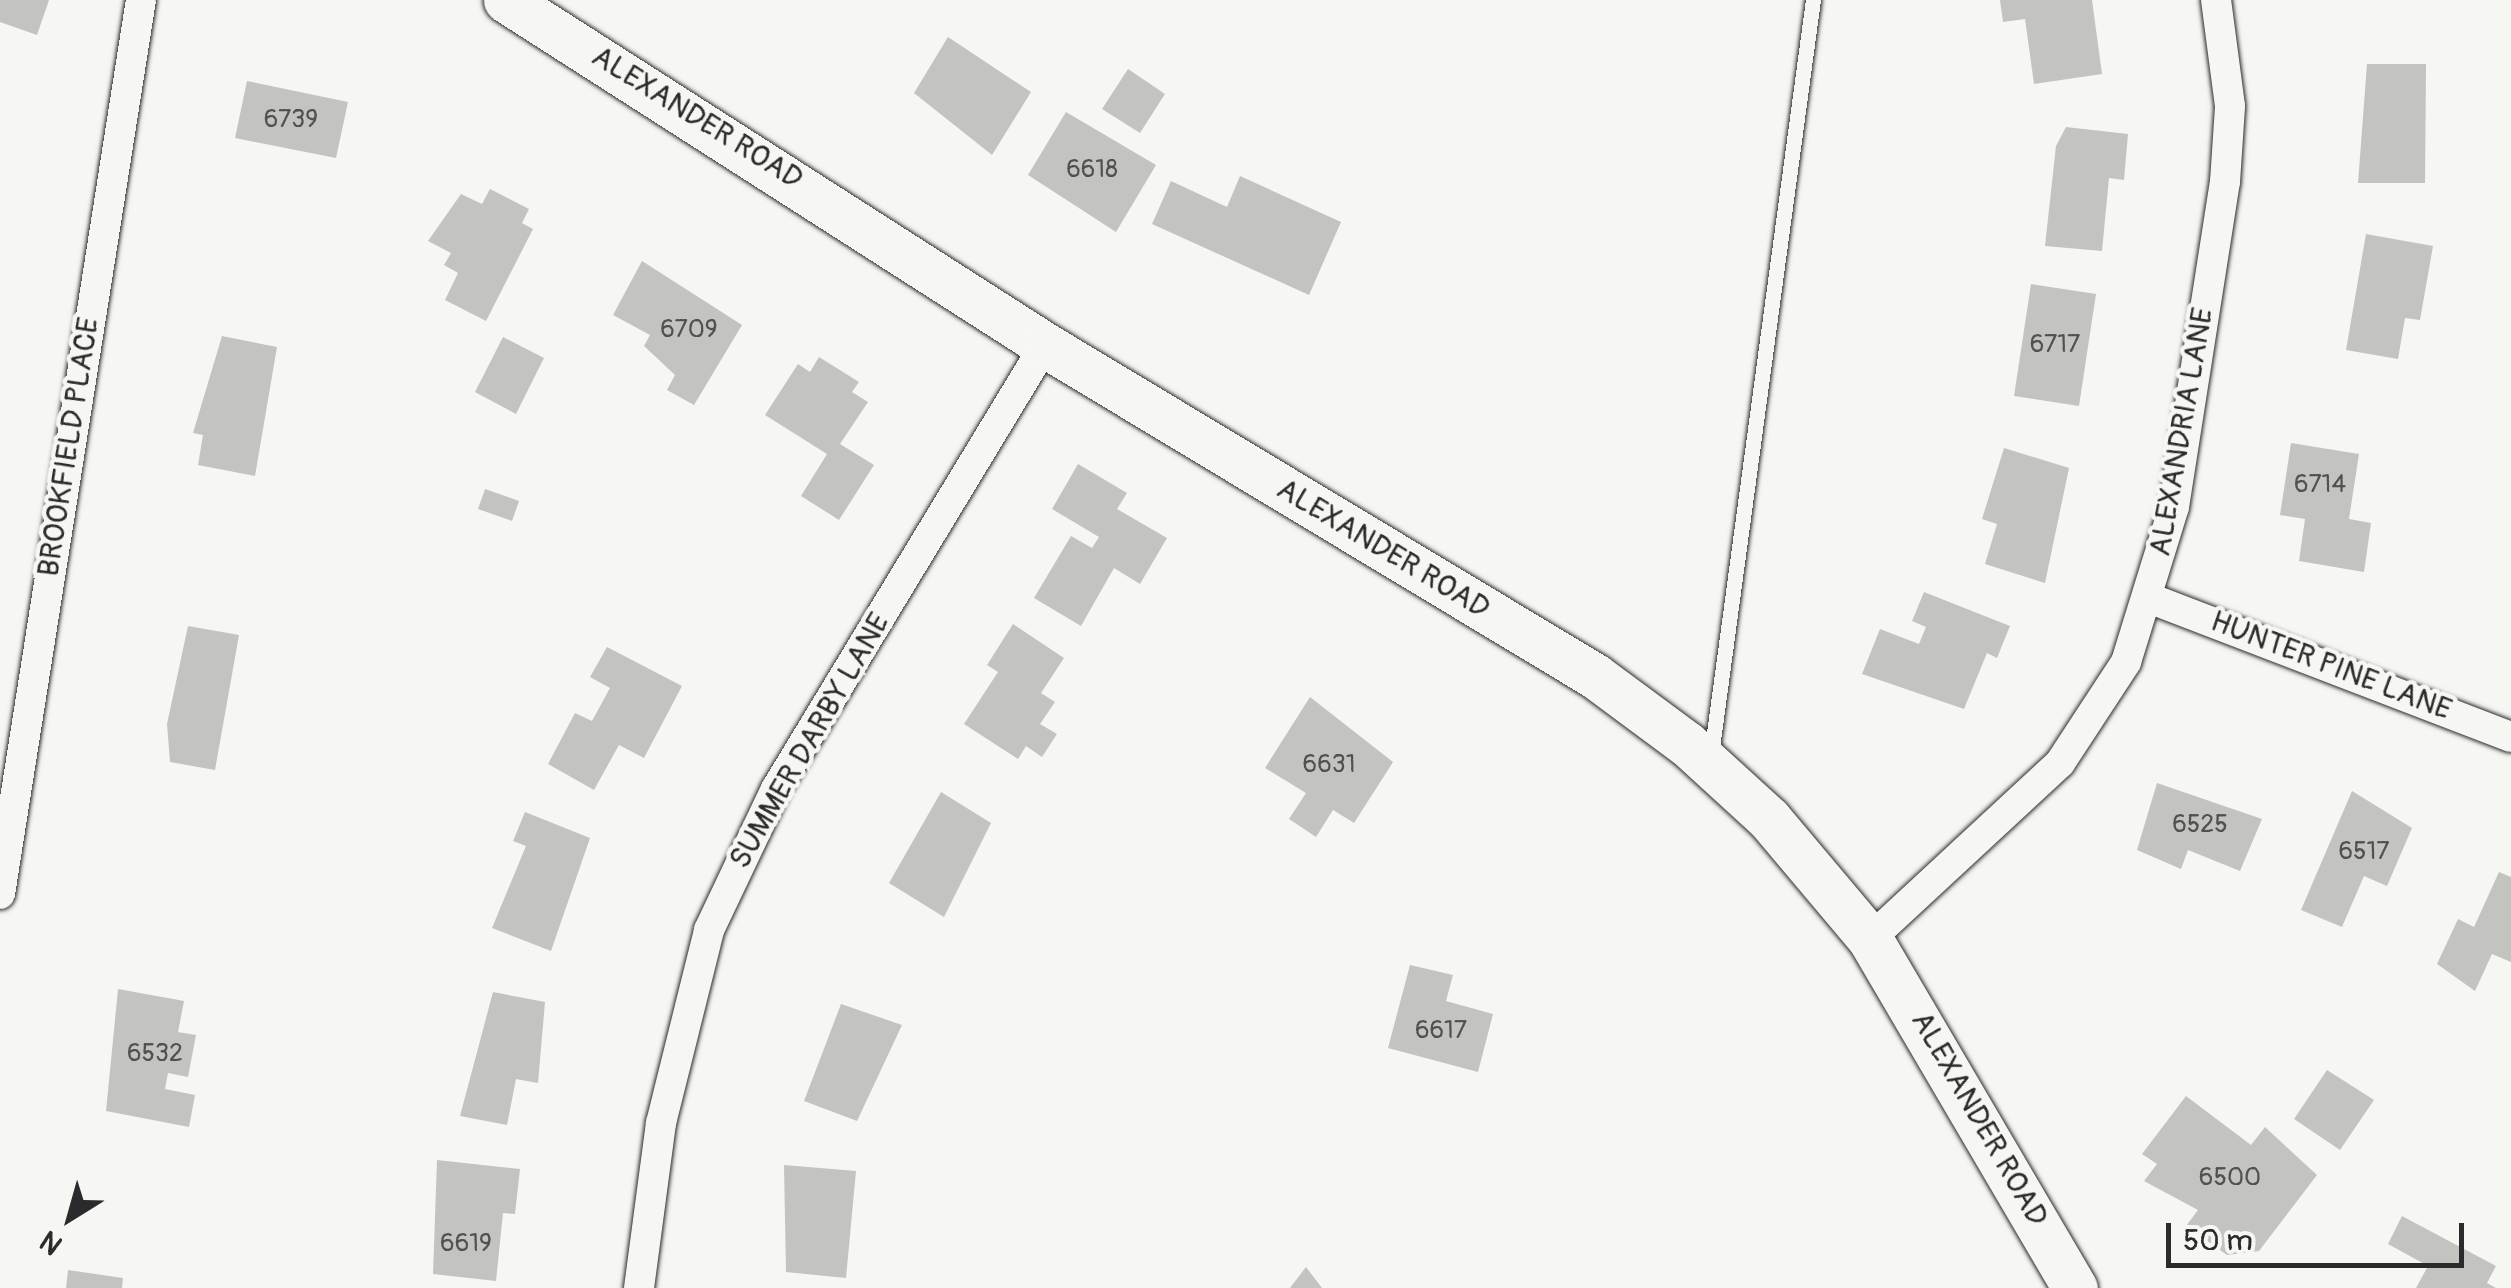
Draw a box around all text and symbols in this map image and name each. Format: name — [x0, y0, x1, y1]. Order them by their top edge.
street label: ALEXANDER ROAD — [585, 39, 809, 197]
house number: 6739 — [264, 105, 318, 135]
house number: 6618 — [1066, 155, 1118, 185]
street label: ALEXANDRIA LANE — [2142, 305, 2222, 559]
street label: BROOKFIELD PLACE — [31, 315, 107, 579]
house number: 6709 — [660, 315, 718, 345]
house number: 6717 — [2030, 330, 2080, 360]
house number: 6714 — [2294, 470, 2346, 500]
street label: ALEXANDER ROAD — [1270, 471, 1496, 627]
street label: HUNTER PINE LANE — [2206, 604, 2456, 728]
street label: SUMMER DARBY LANE — [722, 607, 898, 875]
house number: 6631 — [1303, 750, 1355, 780]
house number: 6525 — [2172, 810, 2228, 840]
house number: 6517 — [2338, 837, 2390, 867]
street label: ALEXANDER ROAD — [1903, 1005, 2055, 1233]
house number: 6617 — [1415, 1016, 1467, 1046]
house number: 6532 — [127, 1039, 183, 1069]
house number: 6500 — [2199, 1163, 2261, 1193]
north arrow — [20, 1168, 120, 1268]
scale bar — [2171, 1203, 2468, 1265]
text: 50 m — [2183, 1222, 2253, 1259]
text: N — [34, 1223, 70, 1262]
house number: 6619 — [440, 1229, 492, 1259]

